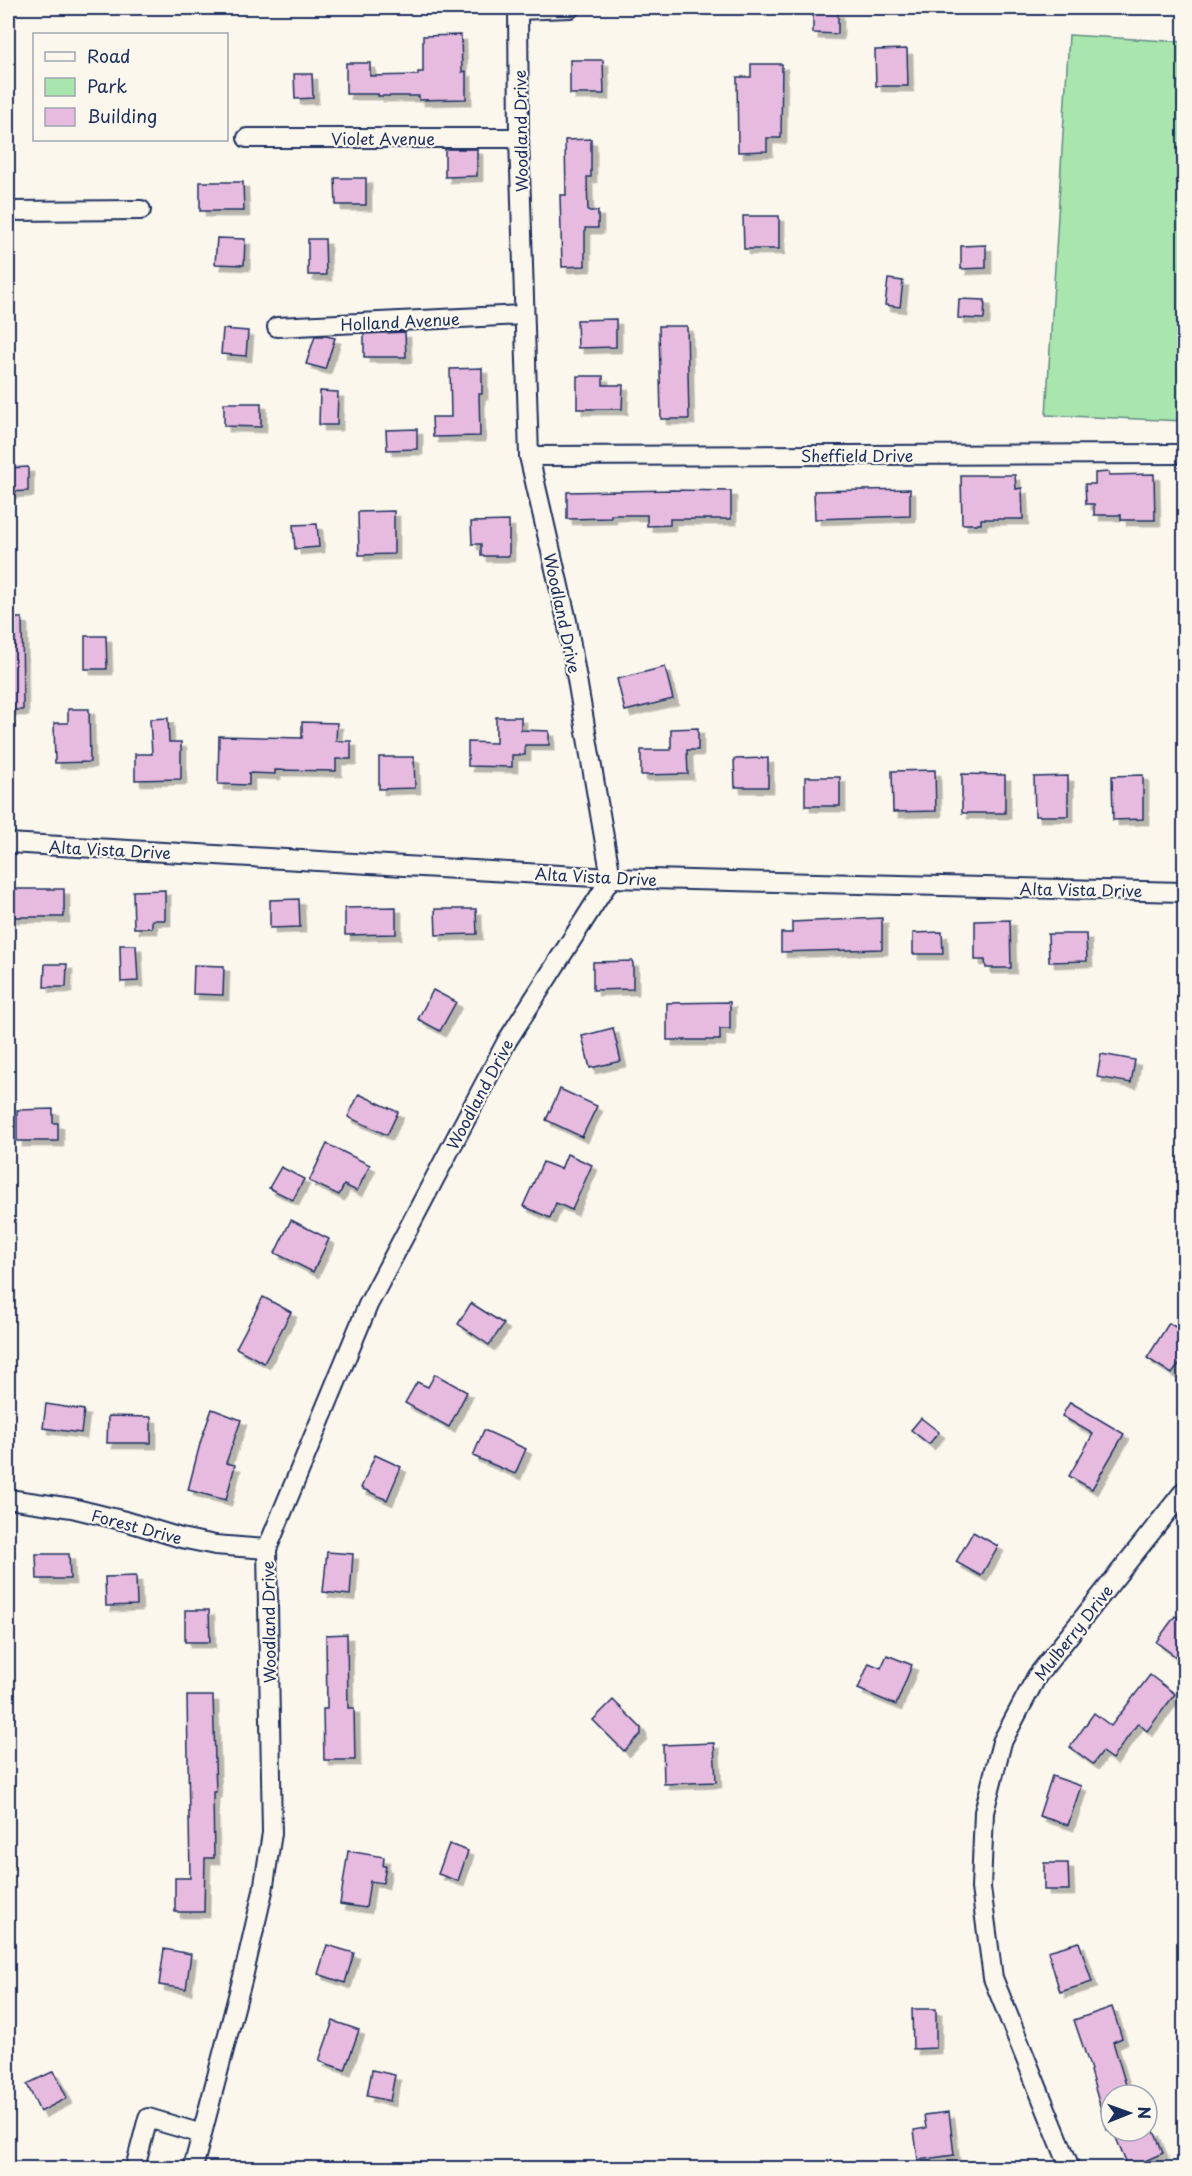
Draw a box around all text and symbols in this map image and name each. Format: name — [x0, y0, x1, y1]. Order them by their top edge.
legend — [33, 33, 228, 141]
text: Road — [87, 42, 131, 69]
street label: Woodland Drive — [507, 70, 533, 192]
text: Park — [87, 72, 127, 99]
text: Building — [87, 102, 157, 129]
street label: Violet Avenue — [331, 126, 435, 150]
street label: Holland Avenue — [340, 306, 460, 336]
street label: Sheffield Drive — [801, 443, 913, 467]
street label: Woodland Drive — [539, 551, 587, 675]
street label: Alta Vista Drive — [48, 834, 172, 864]
street label: Alta Vista Drive — [534, 861, 658, 891]
street label: Alta Vista Drive — [1020, 876, 1143, 902]
street label: Woodland Drive — [440, 1034, 518, 1154]
street label: Forest Drive — [89, 1502, 185, 1550]
street label: Woodland Drive — [255, 1561, 281, 1683]
street label: Mulberry Drive — [1028, 1579, 1118, 1685]
north arrow — [1099, 2083, 1159, 2143]
text: N — [1133, 2106, 1157, 2119]

